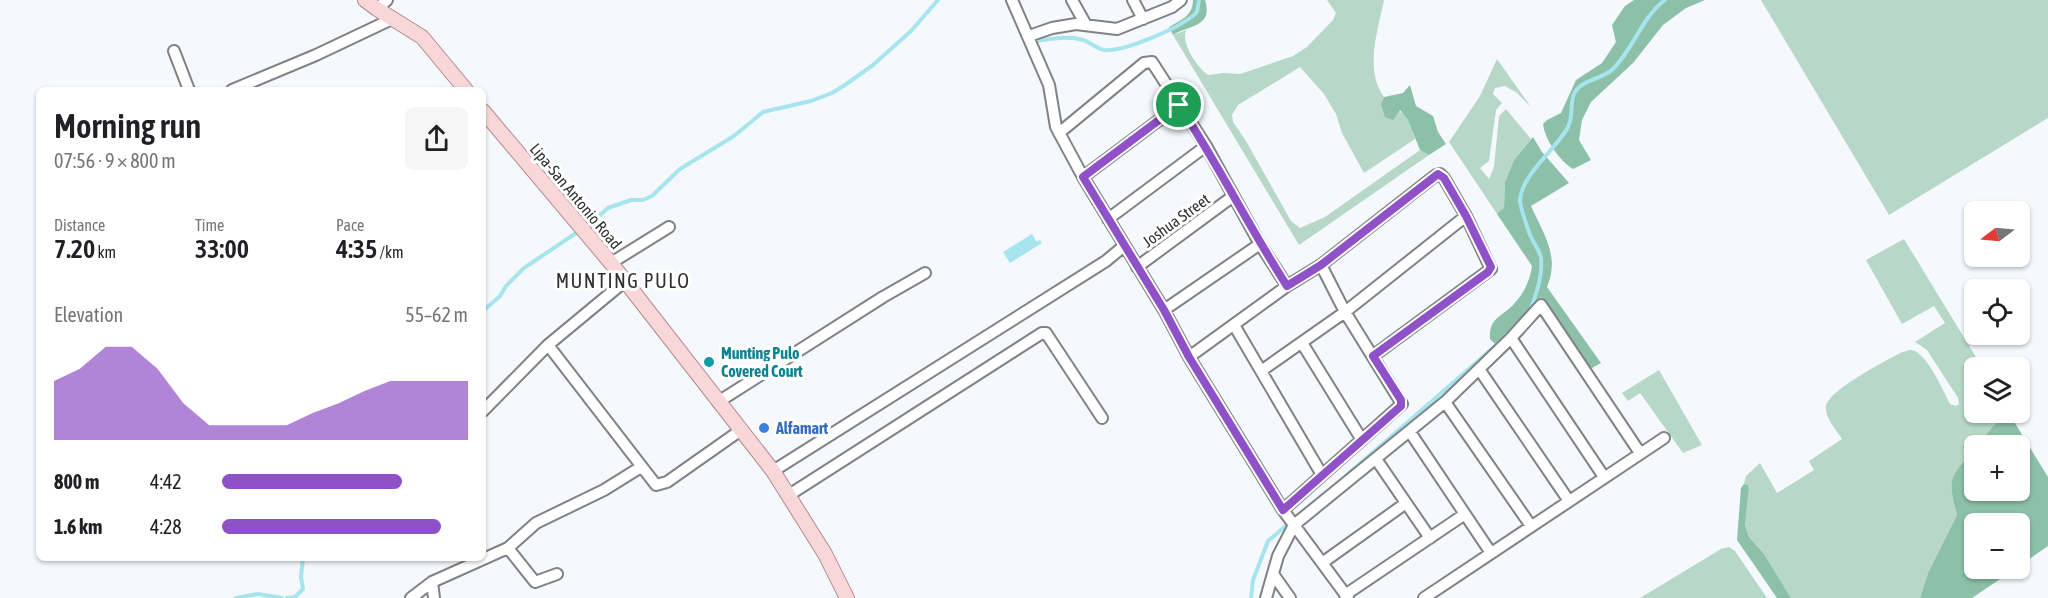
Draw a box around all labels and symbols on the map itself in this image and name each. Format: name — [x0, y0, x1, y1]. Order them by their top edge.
pin — [1153, 79, 1204, 130]
street label: Lipa-San Antonio Road — [526, 140, 625, 253]
street label: Joshua Street — [1139, 189, 1213, 250]
north arrow — [1964, 201, 2030, 267]
district label: MUNTING PULO — [556, 269, 690, 292]
place label: Munting Pulo Covered Court — [721, 344, 803, 380]
marker: Munting Pulo Covered Court — [702, 355, 716, 369]
place label: Alfamart — [775, 419, 828, 437]
marker: Alfamart — [757, 421, 771, 435]

